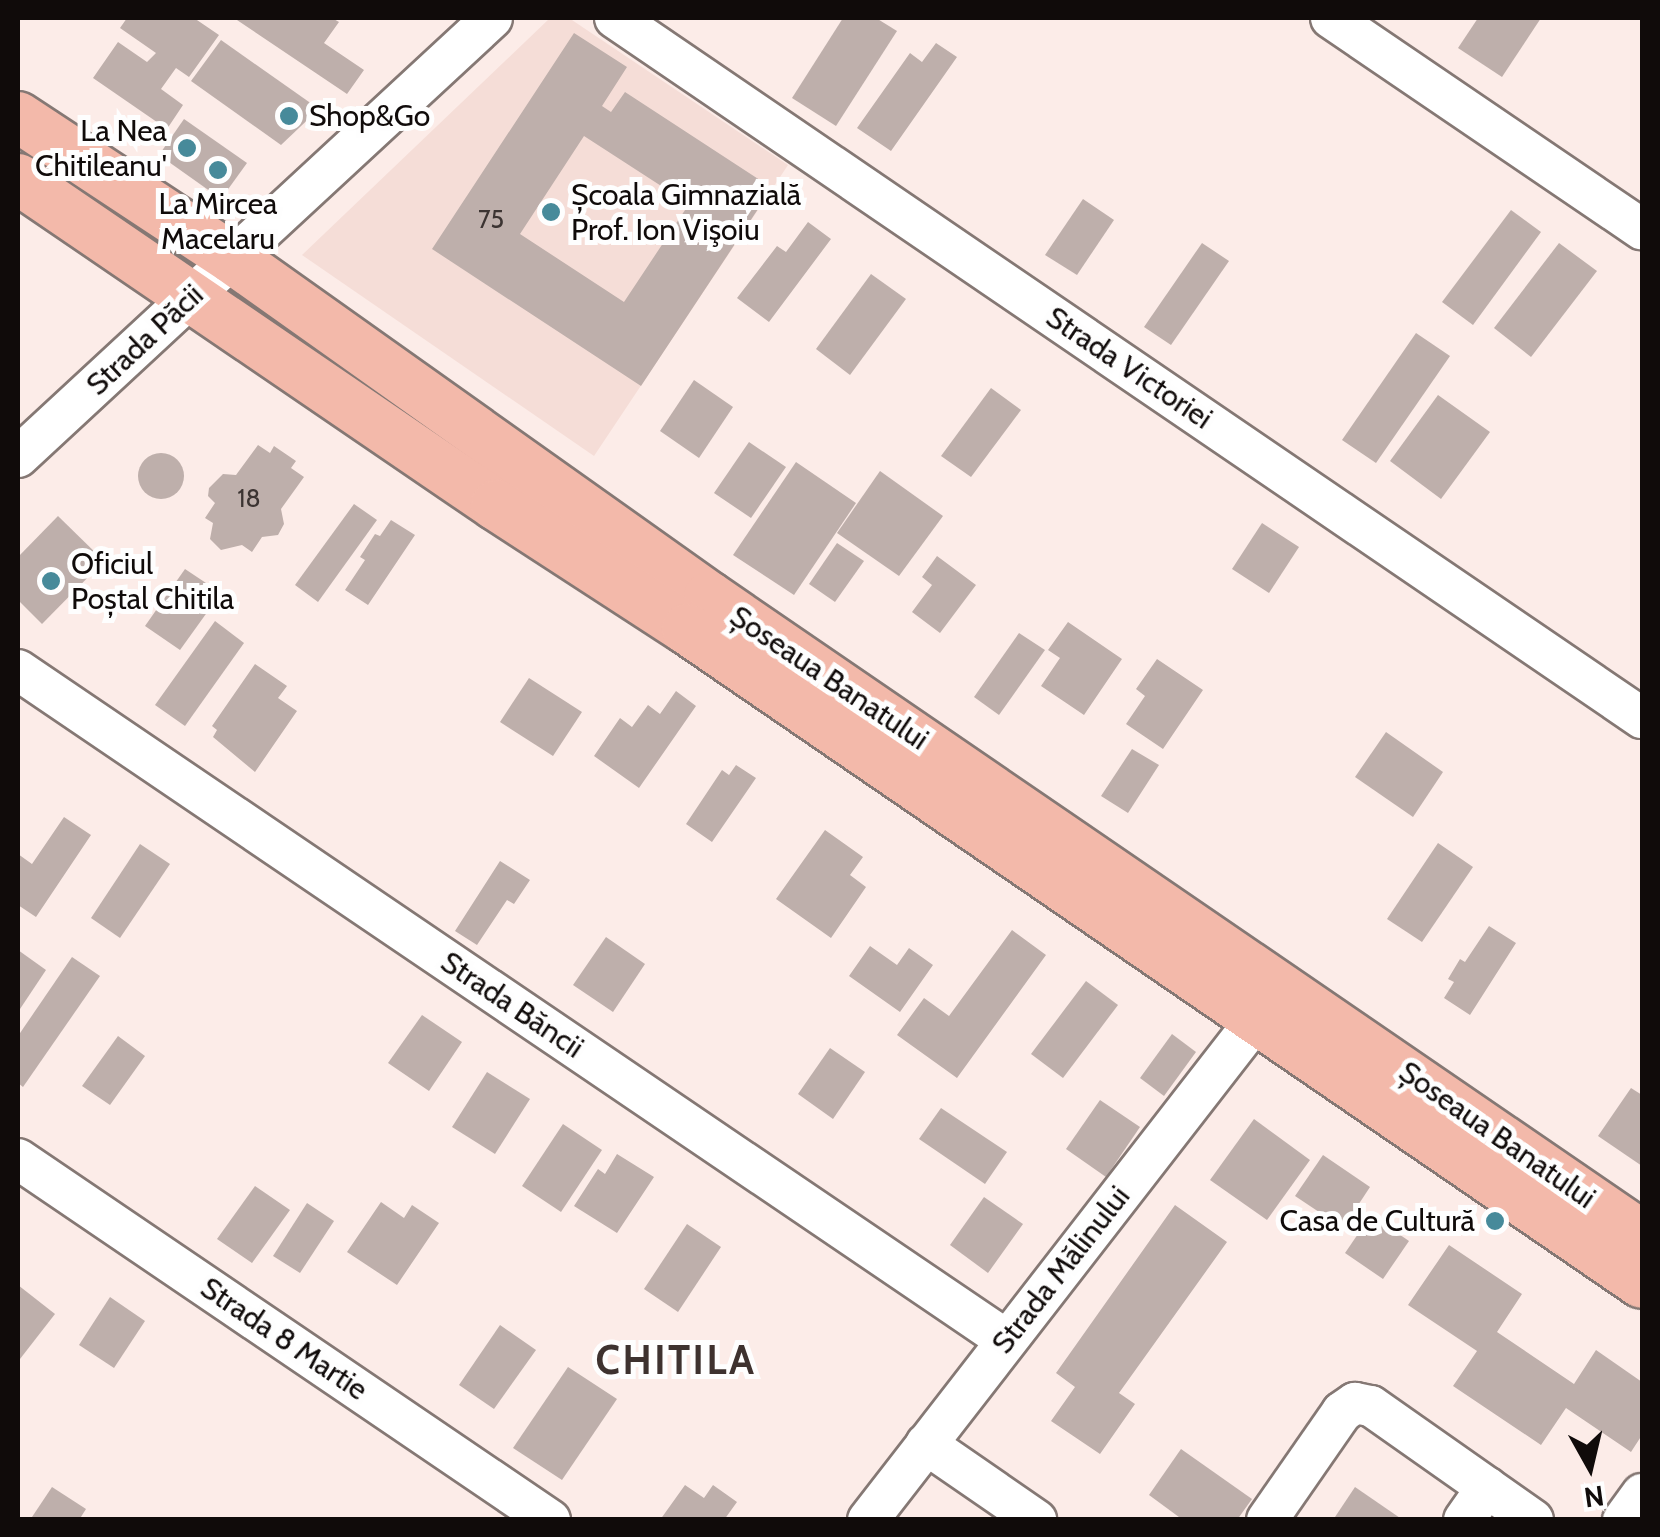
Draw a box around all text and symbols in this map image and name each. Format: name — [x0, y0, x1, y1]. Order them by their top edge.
place label: Shop&Go — [309, 98, 430, 134]
marker: Shop&Go — [278, 105, 300, 127]
place label: La Nea Chitileanu' — [35, 113, 167, 184]
marker: La Nea Chitileanu' — [176, 137, 198, 159]
marker: La Mircea Macelaru — [207, 159, 229, 181]
place label: Școala Gimnazială Prof. Ion Vişoiu — [571, 177, 801, 248]
place label: La Mircea Macelaru — [159, 186, 277, 256]
marker: Școala Gimnazială Prof. Ion Vişoiu — [540, 201, 562, 223]
house number: 75 — [478, 204, 504, 234]
street label: Strada Păcii — [79, 277, 211, 403]
street label: Strada Victoriei — [1039, 299, 1219, 437]
house number: 18 — [237, 483, 261, 513]
place label: Oficiul Poștal Chitila — [71, 546, 234, 616]
marker: Oficiul Poștal Chitila — [40, 570, 62, 592]
street label: Șoseaua Banatului — [723, 598, 935, 758]
street label: Strada Băncii — [434, 944, 590, 1066]
street label: Șoseaua Banatului — [1392, 1054, 1602, 1216]
street label: Strada Mălinului — [985, 1179, 1137, 1361]
place label: Casa de Cultură — [1280, 1203, 1475, 1239]
marker: Casa de Cultură — [1484, 1210, 1506, 1232]
street label: Strada 8 Martie — [194, 1270, 374, 1408]
district label: CHITILA — [596, 1336, 756, 1384]
north arrow — [1540, 1417, 1640, 1517]
text: N — [1582, 1478, 1606, 1515]

